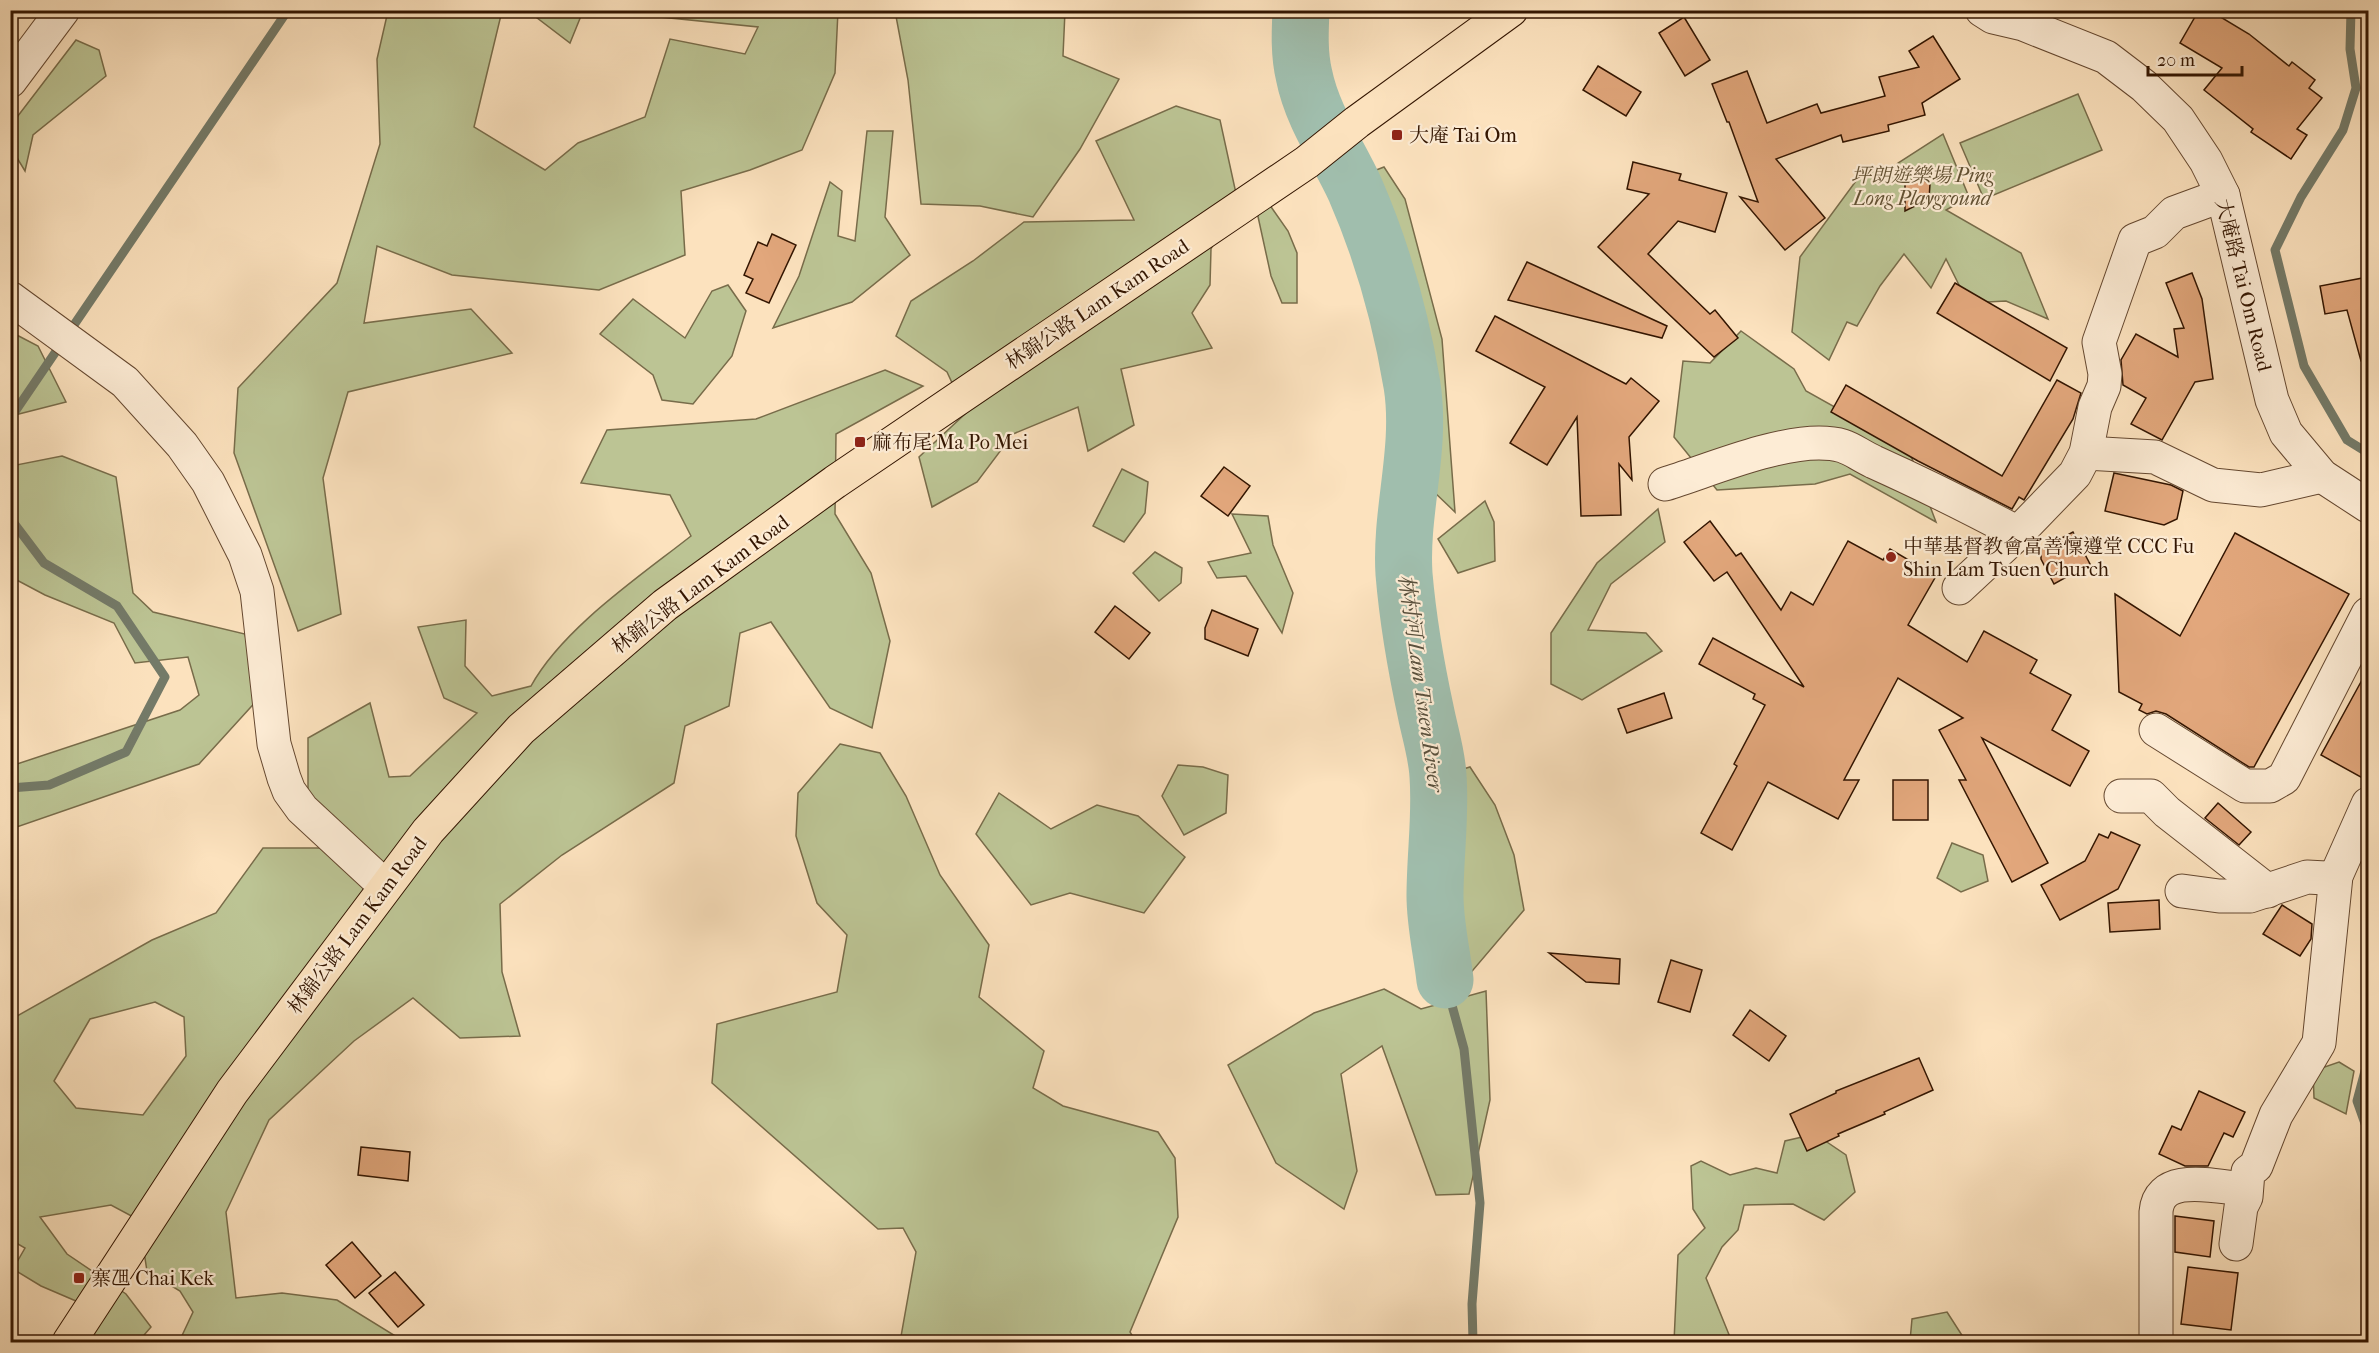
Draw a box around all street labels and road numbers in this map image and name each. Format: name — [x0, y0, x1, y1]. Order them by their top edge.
street label: 大庵路 Tai Om Road — [2211, 197, 2276, 375]
street label: 林錦公路 Lam Kam Road — [1001, 234, 1194, 374]
street label: 林錦公路 Lam Kam Road — [607, 510, 794, 659]
street label: 林錦公路 Lam Kam Road — [283, 831, 432, 1018]

